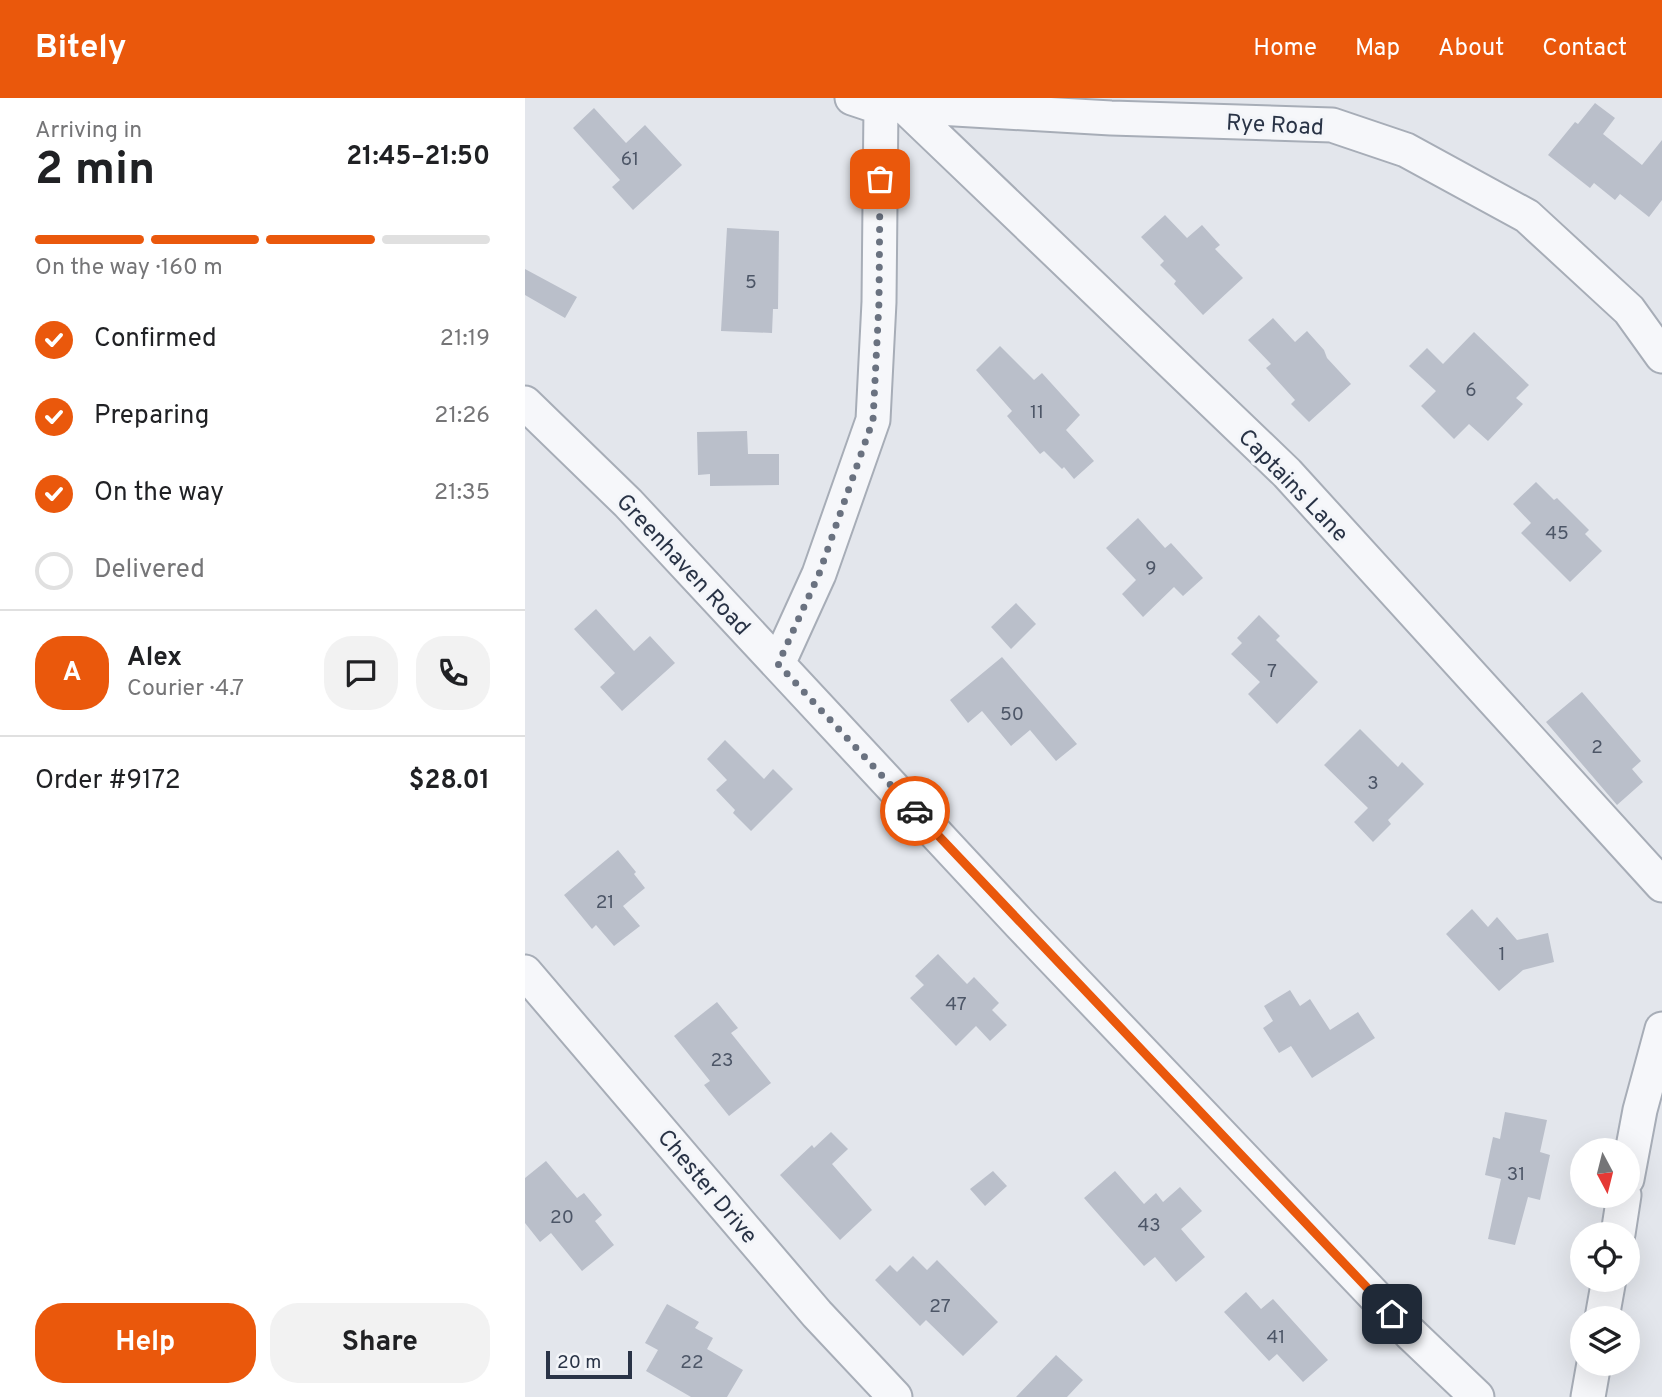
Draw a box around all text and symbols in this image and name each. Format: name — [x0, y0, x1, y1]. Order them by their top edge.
text: Bitely — [35, 28, 127, 70]
text: Home — [1253, 34, 1317, 64]
text: Map — [1355, 34, 1400, 64]
text: About — [1438, 34, 1504, 64]
text: Contact — [1542, 34, 1627, 64]
street label: Rye Road — [1225, 109, 1325, 144]
text: Arriving in — [35, 117, 142, 146]
text: 21:45–21:50 — [346, 141, 490, 174]
text: 2 min — [35, 142, 155, 201]
house number: 61 — [621, 148, 639, 172]
pin — [850, 149, 910, 209]
icon: bag — [861, 160, 899, 198]
text: On the way · 160 m — [35, 254, 223, 283]
house number: 5 — [745, 271, 757, 295]
icon: check — [35, 321, 73, 359]
text: Confirmed — [94, 323, 217, 356]
text: 21:19 — [440, 325, 490, 354]
house number: 6 — [1465, 379, 1477, 403]
icon: check — [35, 398, 73, 436]
text: Preparing — [94, 400, 209, 433]
house number: 11 — [1030, 401, 1044, 425]
text: 21:26 — [434, 402, 490, 431]
street label: Captains Lane — [1231, 424, 1354, 550]
icon: check — [35, 475, 73, 513]
text: On the way — [94, 477, 224, 510]
text: 21:35 — [434, 479, 490, 508]
street label: Greenhaven Road — [609, 489, 755, 643]
house number: 45 — [1545, 522, 1569, 546]
text: Delivered — [94, 554, 205, 587]
house number: 9 — [1145, 557, 1157, 581]
button: chat — [324, 636, 398, 710]
button: phone — [416, 636, 490, 710]
text: Alex — [127, 642, 182, 675]
text: A — [63, 657, 81, 690]
house number: 7 — [1267, 660, 1277, 684]
text: Courier · 4.7 — [127, 675, 244, 704]
house number: 50 — [1000, 703, 1024, 727]
house number: 2 — [1591, 736, 1603, 760]
text: Order #9172 — [35, 765, 181, 798]
text: $28.01 — [409, 765, 490, 798]
house number: 3 — [1367, 772, 1379, 796]
courier — [880, 776, 950, 846]
icon: car — [896, 792, 934, 830]
house number: 21 — [596, 891, 614, 915]
house number: 1 — [1498, 943, 1506, 967]
house number: 47 — [945, 993, 967, 1017]
house number: 23 — [710, 1049, 734, 1073]
street label: Chester Drive — [650, 1124, 762, 1251]
north arrow — [1570, 1138, 1640, 1208]
map controls — [1570, 1138, 1640, 1376]
house number: 31 — [1507, 1163, 1525, 1187]
house number: 20 — [550, 1206, 574, 1230]
house number: 43 — [1137, 1214, 1161, 1238]
button: locate — [1570, 1222, 1640, 1292]
pin — [1362, 1284, 1422, 1344]
house number: 27 — [929, 1295, 951, 1319]
icon: home — [1373, 1295, 1411, 1333]
button: Help — [35, 1303, 256, 1383]
button: Share — [270, 1303, 490, 1383]
button: layers — [1570, 1306, 1640, 1376]
house number: 41 — [1267, 1326, 1285, 1350]
scale bar — [546, 1348, 632, 1380]
text: 20 m — [557, 1351, 601, 1375]
house number: 22 — [680, 1351, 704, 1375]

